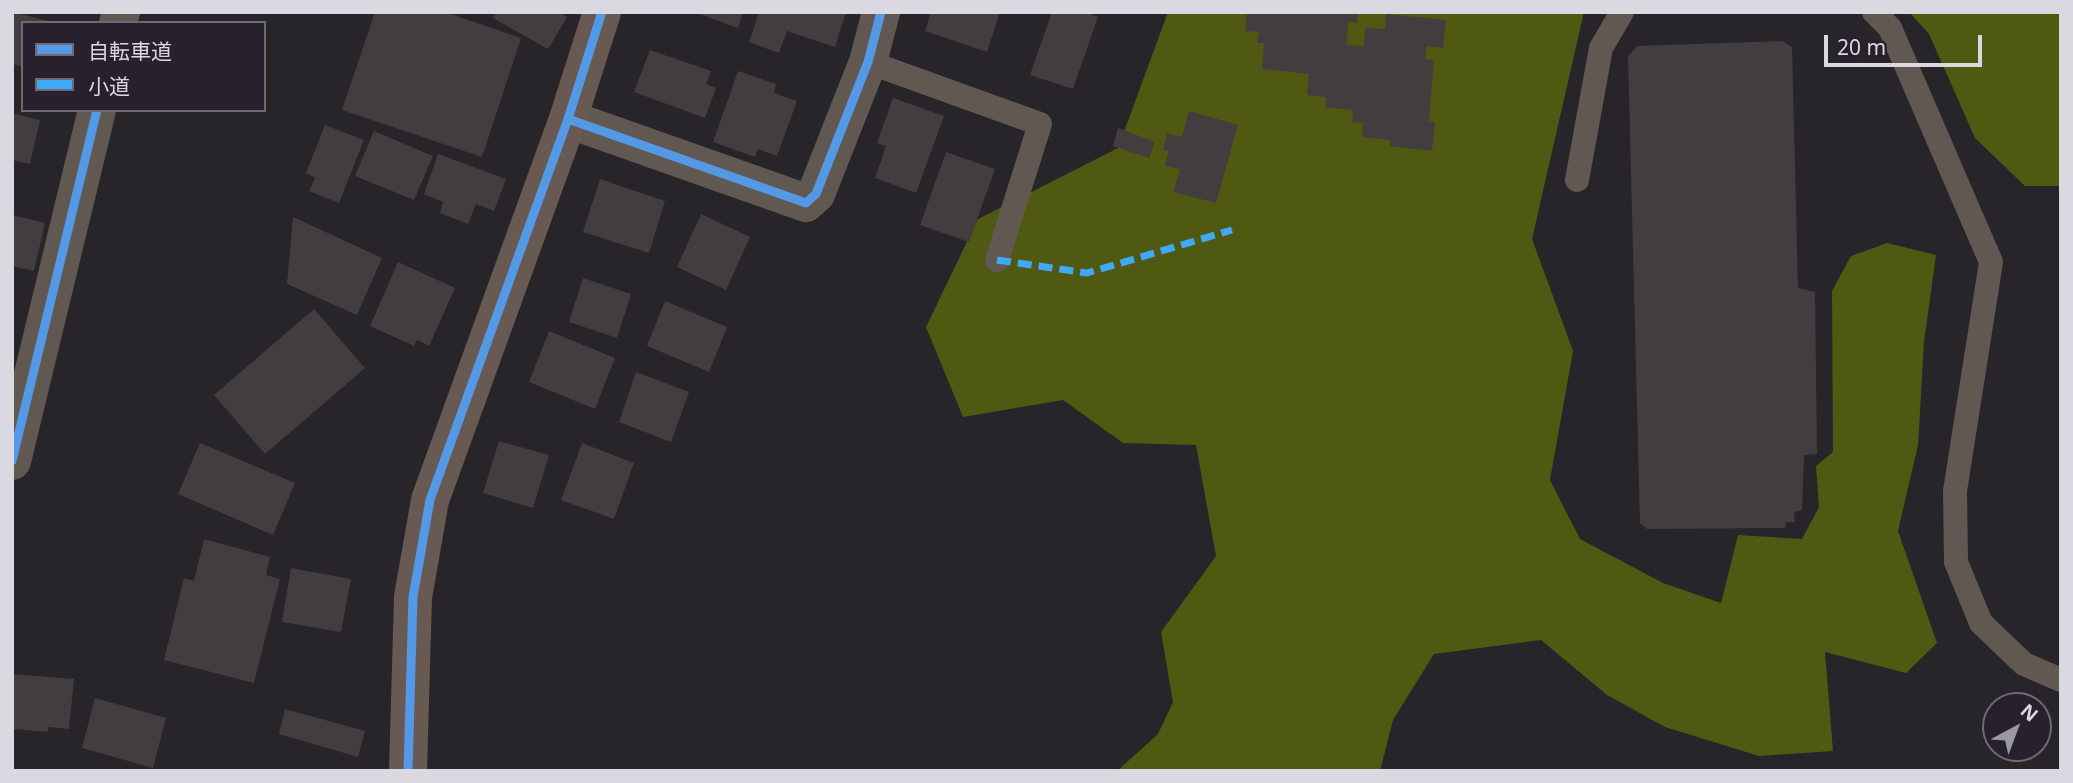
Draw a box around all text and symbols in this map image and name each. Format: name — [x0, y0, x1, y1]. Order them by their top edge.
legend — [21, 21, 266, 112]
scale bar — [1828, 21, 1986, 65]
text: 20 m — [1837, 33, 1886, 61]
text: 自転車道 — [88, 37, 172, 65]
text: 小道 — [88, 72, 130, 100]
north arrow — [1982, 692, 2052, 762]
text: N — [2015, 698, 2044, 728]

